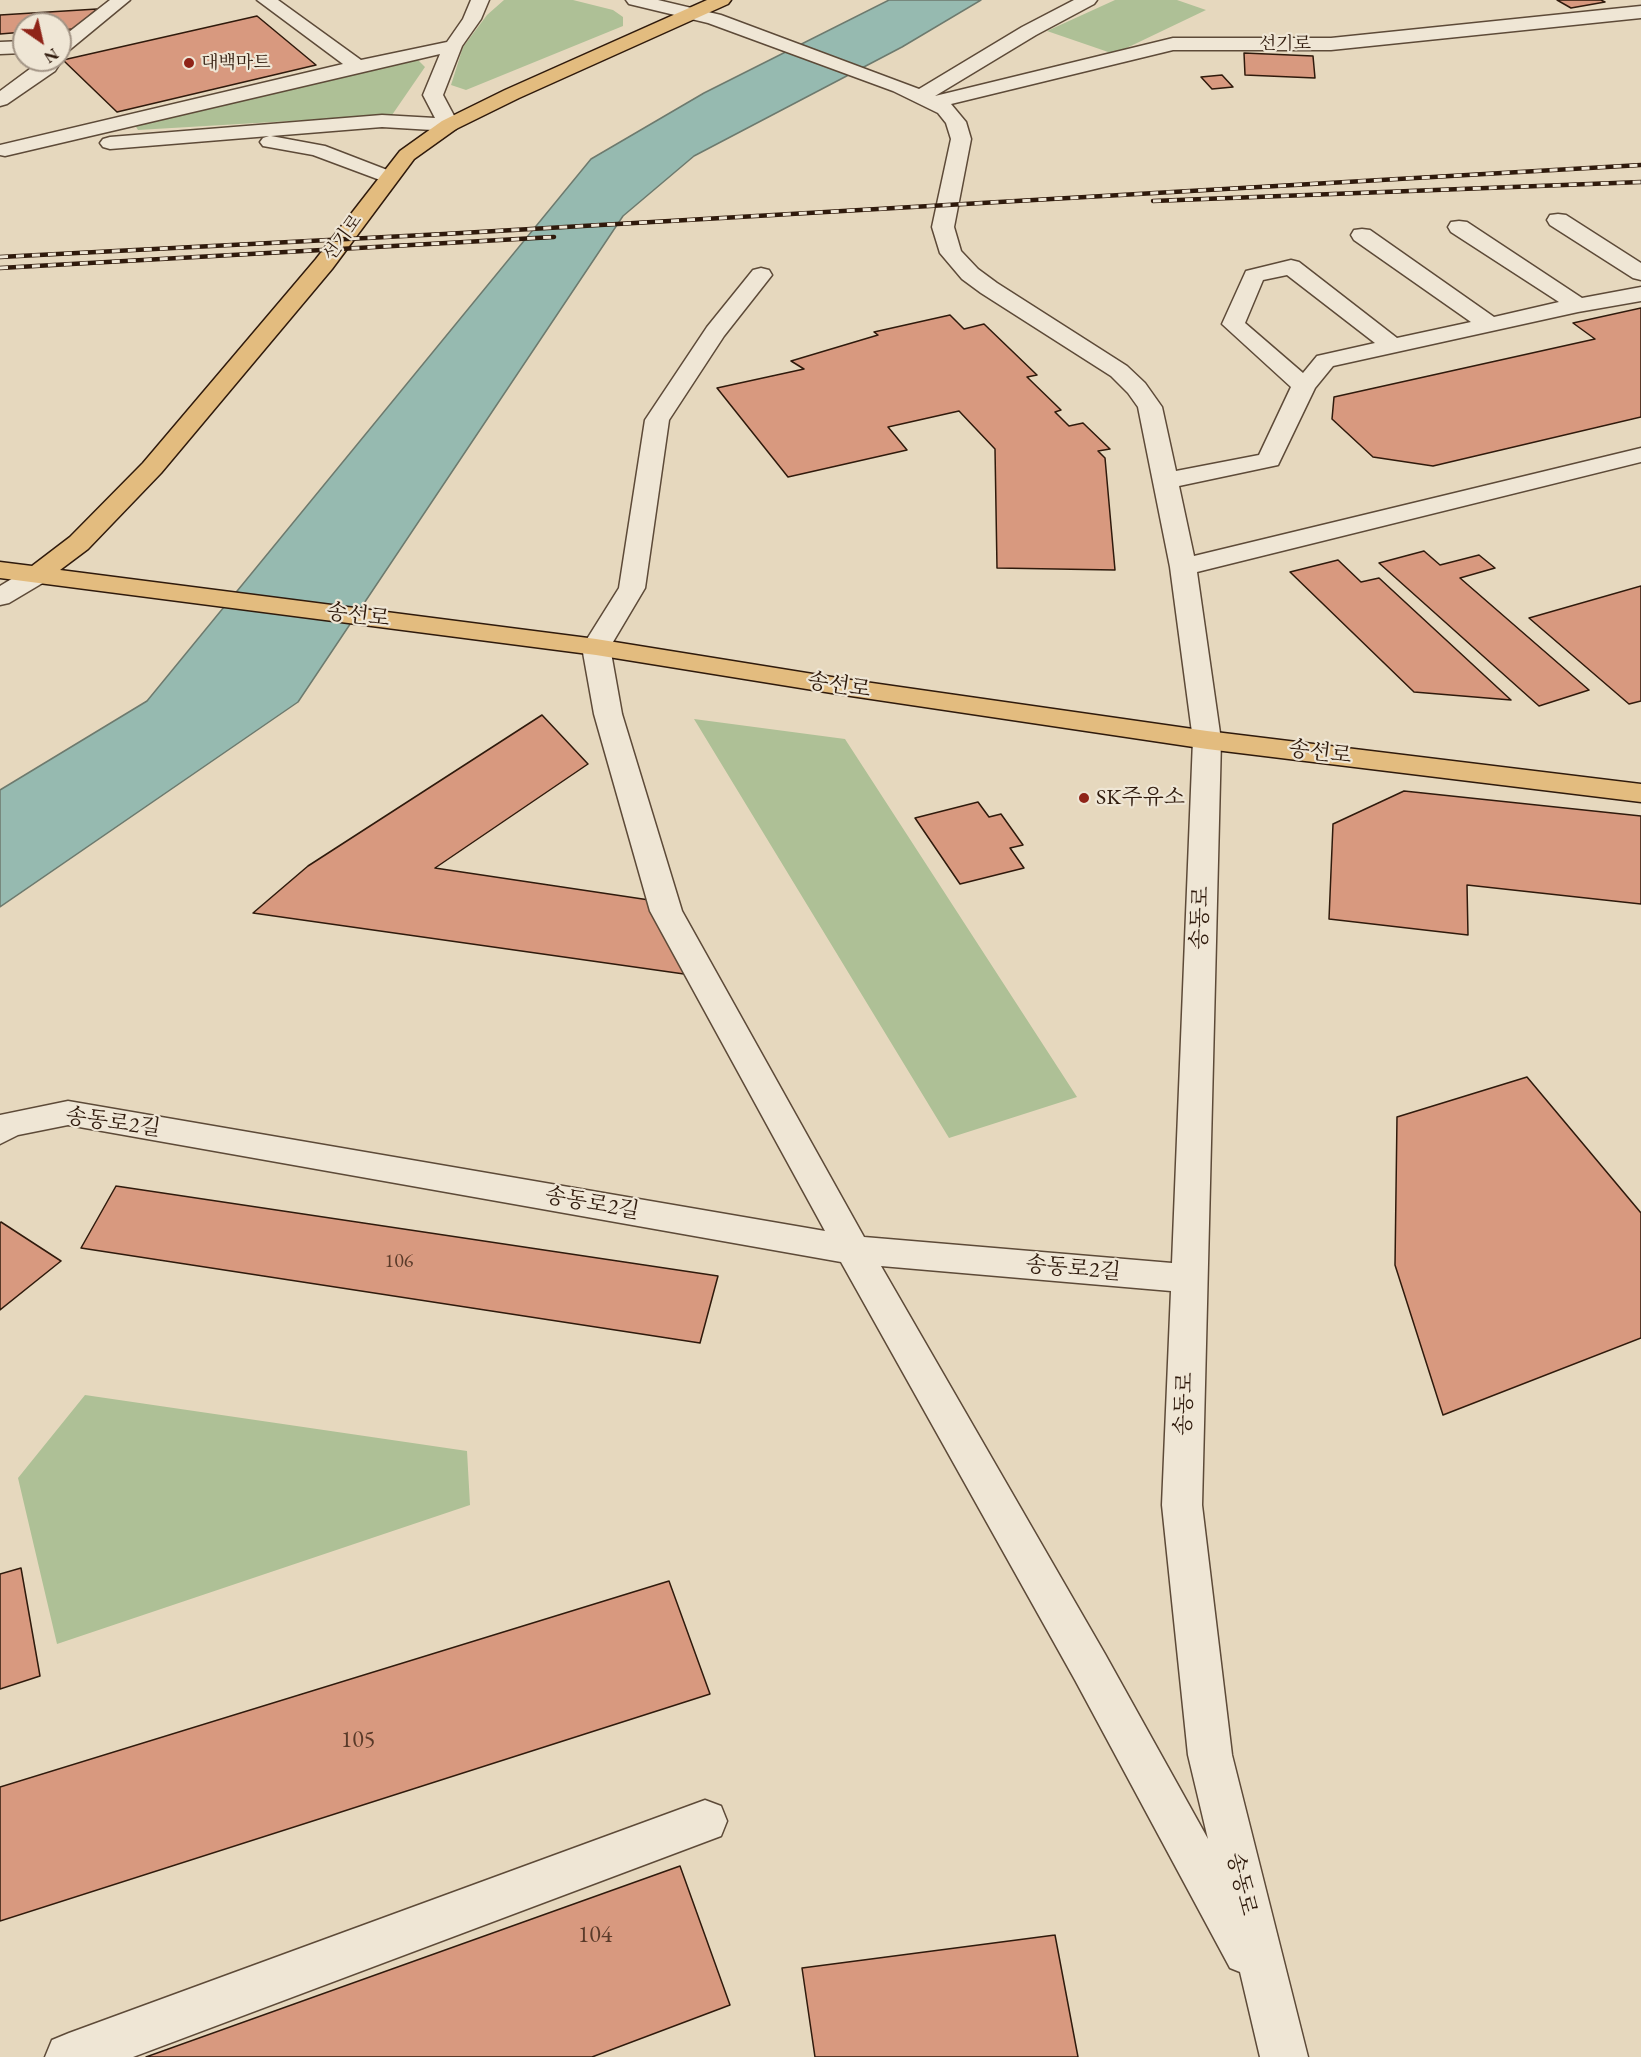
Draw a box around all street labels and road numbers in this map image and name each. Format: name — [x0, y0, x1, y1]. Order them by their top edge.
street label: 선기로 — [1259, 33, 1311, 55]
street label: 선기로 — [319, 211, 367, 265]
street label: 송선로 — [325, 599, 391, 633]
street label: 송선로 — [805, 668, 873, 704]
street label: 송선로 — [1287, 736, 1353, 770]
street label: 송동로 — [1187, 886, 1215, 950]
street label: 송동로2길 — [64, 1103, 162, 1143]
street label: 송동로2길 — [543, 1183, 641, 1225]
street label: 송동로2길 — [1024, 1252, 1122, 1286]
street label: 송동로 — [1171, 1372, 1199, 1436]
street label: 송동로 — [1220, 1850, 1262, 1918]

